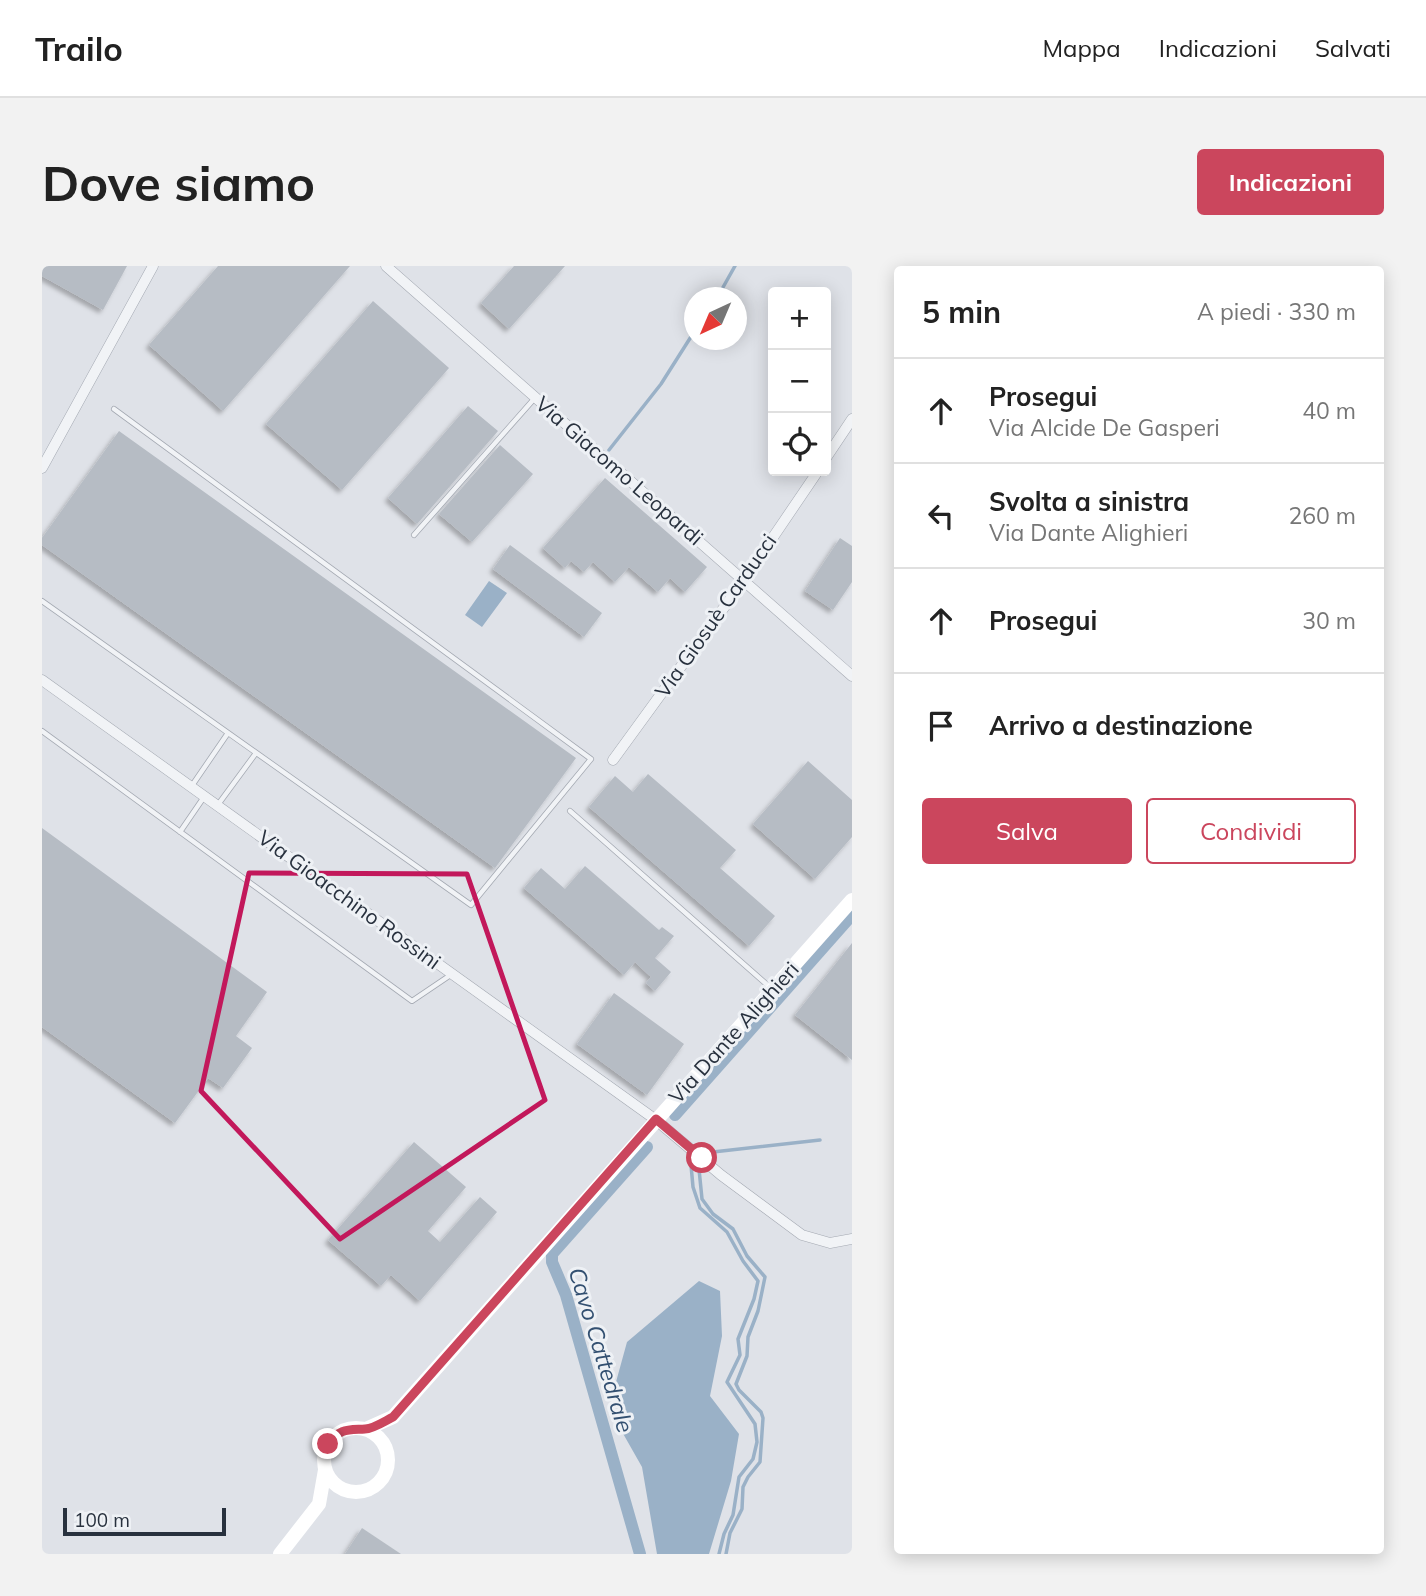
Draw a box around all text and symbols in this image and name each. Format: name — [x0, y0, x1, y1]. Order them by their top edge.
text: Trailo — [35, 28, 123, 69]
text: Mappa — [1042, 33, 1121, 63]
text: Indicazioni — [1159, 33, 1277, 63]
text: Salvati — [1315, 33, 1391, 63]
button: Indicazioni — [1197, 149, 1384, 215]
text: Dove siamo — [42, 152, 315, 213]
north arrow — [684, 287, 747, 350]
map controls — [768, 287, 831, 476]
button: + — [768, 287, 831, 350]
text: 5 min — [922, 293, 1001, 331]
text: A piedi · 330 m — [1197, 297, 1356, 326]
button: − — [768, 350, 831, 413]
text: Prosegui — [989, 380, 1097, 413]
street label: Via Giacomo Leopardi — [530, 390, 709, 550]
icon: ahead — [922, 392, 960, 430]
text: 40 m — [1302, 396, 1356, 425]
button: locate — [768, 413, 831, 476]
text: Via Alcide De Gasperi — [989, 413, 1220, 442]
text: Svolta a sinistra — [989, 485, 1189, 518]
icon: left — [922, 497, 960, 535]
text: 260 m — [1288, 501, 1356, 530]
text: Via Dante Alighieri — [989, 518, 1188, 547]
street label: Via Giosuè Carducci — [649, 529, 781, 702]
icon: ahead — [922, 602, 960, 640]
text: Prosegui — [989, 604, 1097, 637]
text: 30 m — [1302, 606, 1356, 635]
icon: arrive — [922, 707, 960, 745]
text: Arrivo a destinazione — [989, 709, 1253, 742]
button: Salva — [922, 798, 1132, 864]
button: Condividi — [1146, 798, 1356, 864]
street label: Via Gioacchino Rossini — [253, 824, 446, 974]
street label: Via Dante Alighieri — [663, 956, 804, 1109]
route start — [686, 1142, 717, 1173]
water label: Cavo Cattedrale — [563, 1264, 640, 1436]
route end — [312, 1428, 343, 1459]
scale bar — [63, 1505, 226, 1537]
text: 100 m — [74, 1508, 130, 1532]

